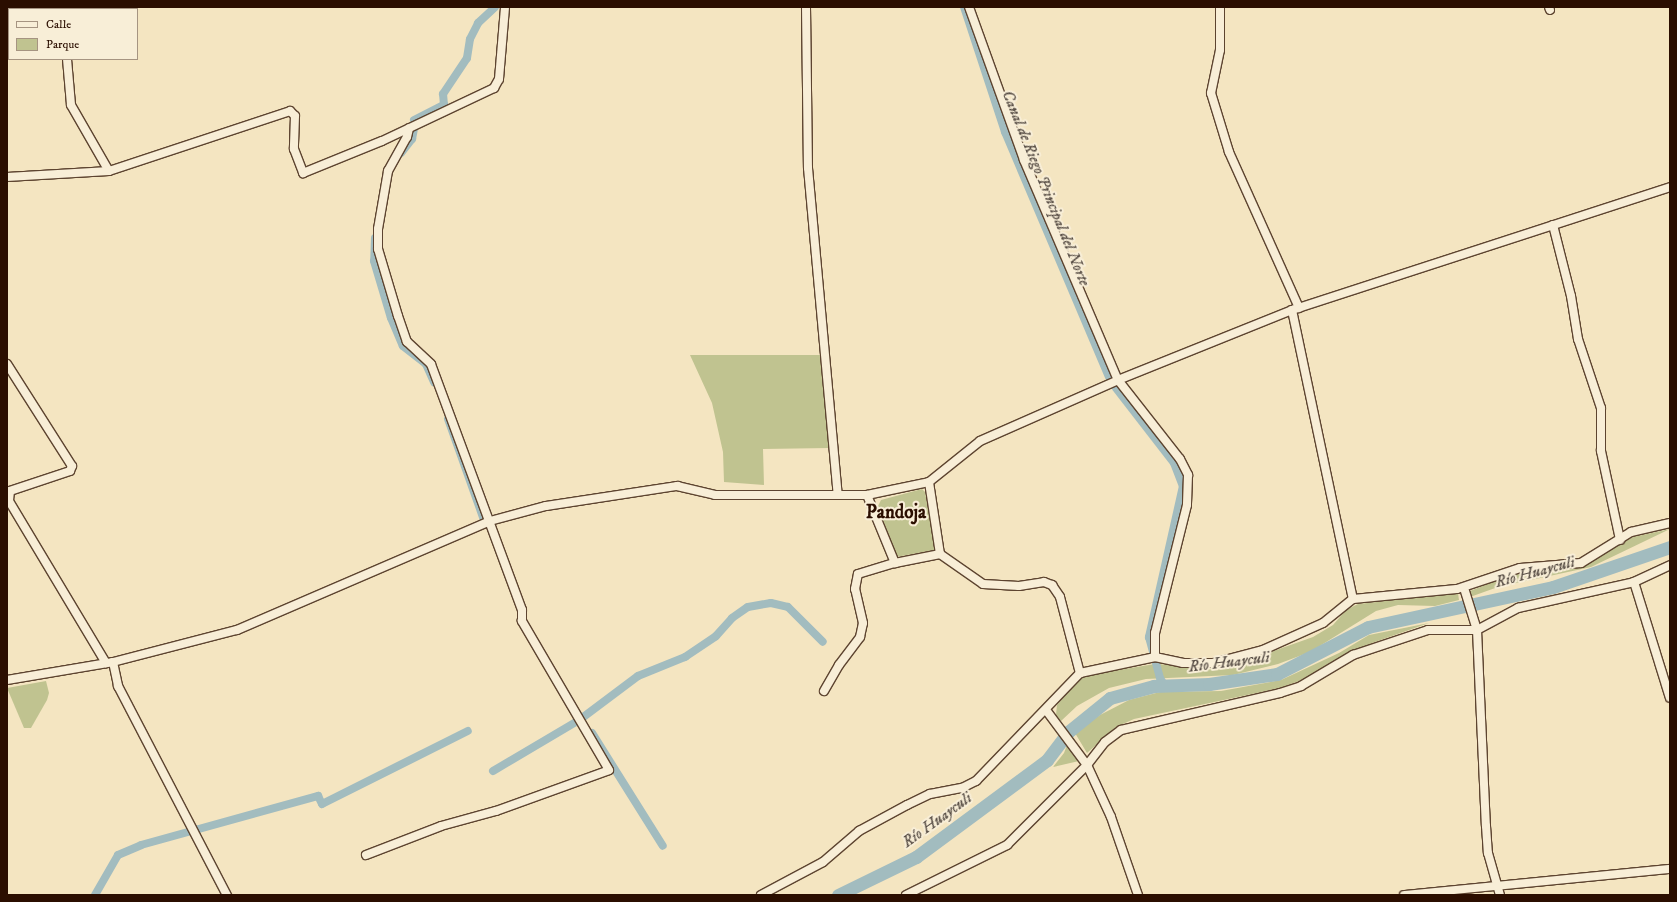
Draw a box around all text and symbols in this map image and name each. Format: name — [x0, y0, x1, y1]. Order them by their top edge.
legend — [8, 8, 138, 60]
text: Calle — [46, 17, 71, 32]
text: Parque — [46, 37, 79, 52]
water label: Canal de Riego Principal del Norte — [998, 87, 1094, 289]
district label: Pandoja — [866, 502, 926, 524]
water label: Río Huayculi — [1493, 552, 1577, 592]
water label: Río Huayculi — [1187, 648, 1271, 676]
water label: Río Huayculi — [898, 788, 976, 852]

